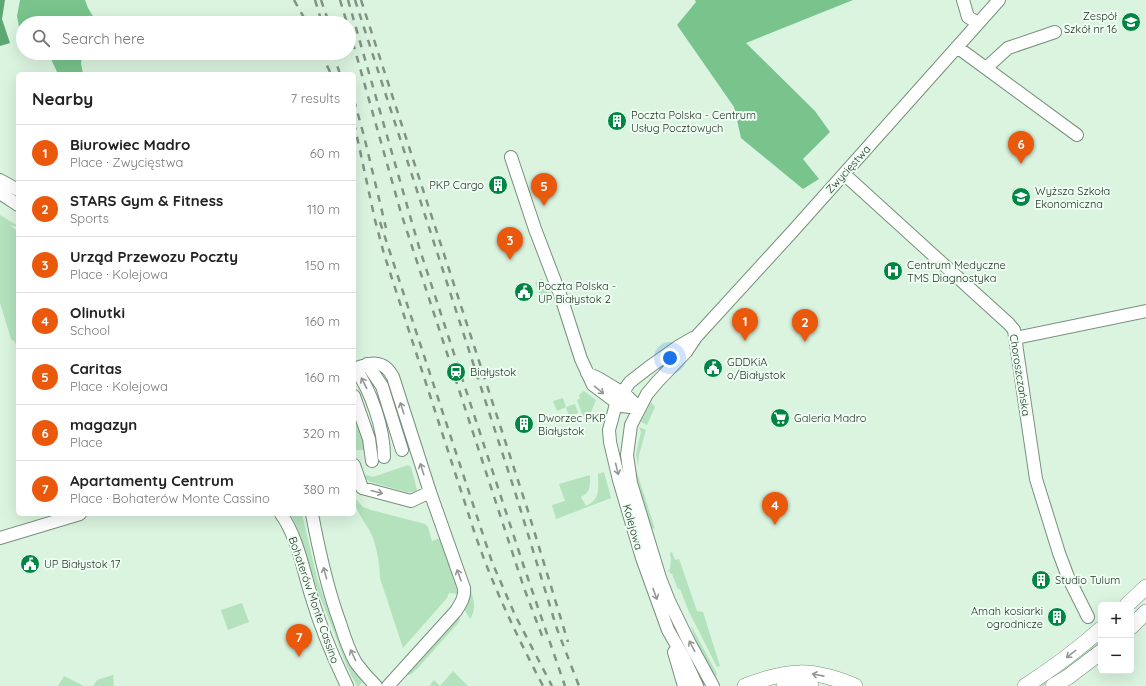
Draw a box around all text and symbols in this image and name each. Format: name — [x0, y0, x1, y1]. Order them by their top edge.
place label: Zespół Szkół nr 16 — [1064, 9, 1117, 36]
school or university icon: Zespół Szkół nr 16 — [1120, 11, 1142, 33]
search box — [16, 16, 356, 60]
icon: search — [30, 27, 52, 49]
text: Search here — [62, 29, 145, 48]
text: Nearby — [32, 88, 93, 109]
text: 7 results — [291, 90, 340, 106]
place label: Poczta Polska - Centrum Usług Pocztowych — [631, 108, 756, 135]
building icon: Poczta Polska - Centrum Usług Pocztowych — [606, 110, 628, 132]
pin: 6 — [1008, 131, 1034, 164]
text: Biurowiec Madro — [70, 135, 190, 154]
street label: Zwycięstwa — [823, 142, 873, 196]
text: 1 — [42, 145, 48, 161]
text: 60 m — [310, 145, 340, 161]
text: Place · Zwycięstwa — [70, 154, 183, 170]
pin: 5 — [531, 173, 557, 206]
building icon: PKP Cargo — [487, 174, 509, 196]
place label: PKP Cargo — [429, 178, 484, 192]
place label: Wyższa Szkoła Ekonomiczna — [1035, 184, 1110, 211]
school or university icon: Wyższa Szkoła Ekonomiczna — [1010, 186, 1032, 208]
text: STARS Gym & Fitness — [70, 191, 223, 210]
text: 2 — [41, 201, 49, 217]
text: 110 m — [307, 201, 340, 217]
text: Sports — [70, 210, 109, 226]
pin: 3 — [497, 227, 523, 260]
text: Urząd Przewozu Poczty — [70, 247, 238, 266]
text: 3 — [42, 257, 48, 273]
text: 150 m — [305, 257, 340, 273]
place label: Centrum Medyczne TMS Diagnostyka — [907, 258, 1006, 285]
hospital icon: Centrum Medyczne TMS Diagnostyka — [882, 260, 904, 282]
text: Place · Kolejowa — [70, 266, 168, 282]
place label: Poczta Polska - UP Białystok 2 — [538, 279, 616, 306]
public building icon: Poczta Polska - UP Białystok 2 — [513, 281, 535, 303]
text: Olinutki — [70, 303, 125, 322]
pin: 1 — [732, 308, 758, 341]
pin: 2 — [792, 309, 818, 342]
text: 4 — [41, 313, 49, 329]
text: 160 m — [305, 313, 340, 329]
text: School — [70, 322, 110, 338]
street label: Choroszczańska — [1007, 333, 1033, 417]
your location — [660, 348, 680, 368]
place label: GDDKiA o/Białystok — [727, 355, 786, 382]
public building icon: GDDKiA o/Białystok — [702, 357, 724, 379]
text: Caritas — [70, 359, 122, 378]
station icon: Białystok — [445, 361, 467, 383]
place label: Białystok — [470, 365, 516, 379]
text: 5 — [41, 369, 49, 385]
text: 160 m — [305, 369, 340, 385]
one-way arrow — [360, 377, 367, 389]
text: Place · Kolejowa — [70, 378, 168, 394]
one-way arrow — [594, 386, 605, 395]
one-way arrow — [398, 402, 406, 414]
supermarket icon: Galeria Madro — [769, 407, 791, 429]
place label: Dworzec PKP Białystok — [538, 411, 606, 438]
place label: Galeria Madro — [794, 411, 867, 425]
building icon: Dworzec PKP Białystok — [513, 413, 535, 435]
text: magazyn — [70, 415, 137, 434]
text: 6 — [41, 425, 49, 441]
text: 320 m — [303, 425, 340, 441]
text: Place — [70, 434, 103, 450]
one-way arrow — [418, 462, 425, 475]
one-way arrow — [613, 462, 621, 475]
text: Apartamenty Centrum — [70, 471, 234, 490]
text: 7 — [41, 481, 49, 497]
text: 380 m — [303, 481, 340, 497]
one-way arrow — [370, 488, 383, 496]
text: Place · Bohaterów Monte Cassino — [70, 490, 270, 506]
pin: 4 — [762, 492, 788, 525]
street label: Kolejowa — [620, 502, 646, 552]
street label: Bohaterów Monte Cassino — [286, 535, 342, 666]
public building icon: UP Białystok 17 — [19, 553, 41, 575]
place label: UP Białystok 17 — [44, 557, 121, 571]
one-way arrow — [321, 567, 328, 580]
one-way arrow — [455, 569, 462, 582]
building icon: Studio Tulum — [1030, 569, 1052, 591]
place label: Studio Tulum — [1055, 573, 1120, 587]
one-way arrow — [651, 588, 659, 600]
map controls — [1098, 602, 1134, 674]
button: + — [1098, 602, 1134, 638]
place label: Amah kosiarki ogrodnicze — [971, 604, 1043, 631]
building icon: Amah kosiarki ogrodnicze — [1046, 606, 1068, 628]
pin: 7 — [286, 624, 312, 657]
button: − — [1098, 638, 1134, 674]
one-way arrow — [687, 640, 695, 652]
one-way arrow — [349, 649, 356, 661]
one-way arrow — [1065, 649, 1076, 658]
one-way arrow — [812, 671, 825, 679]

